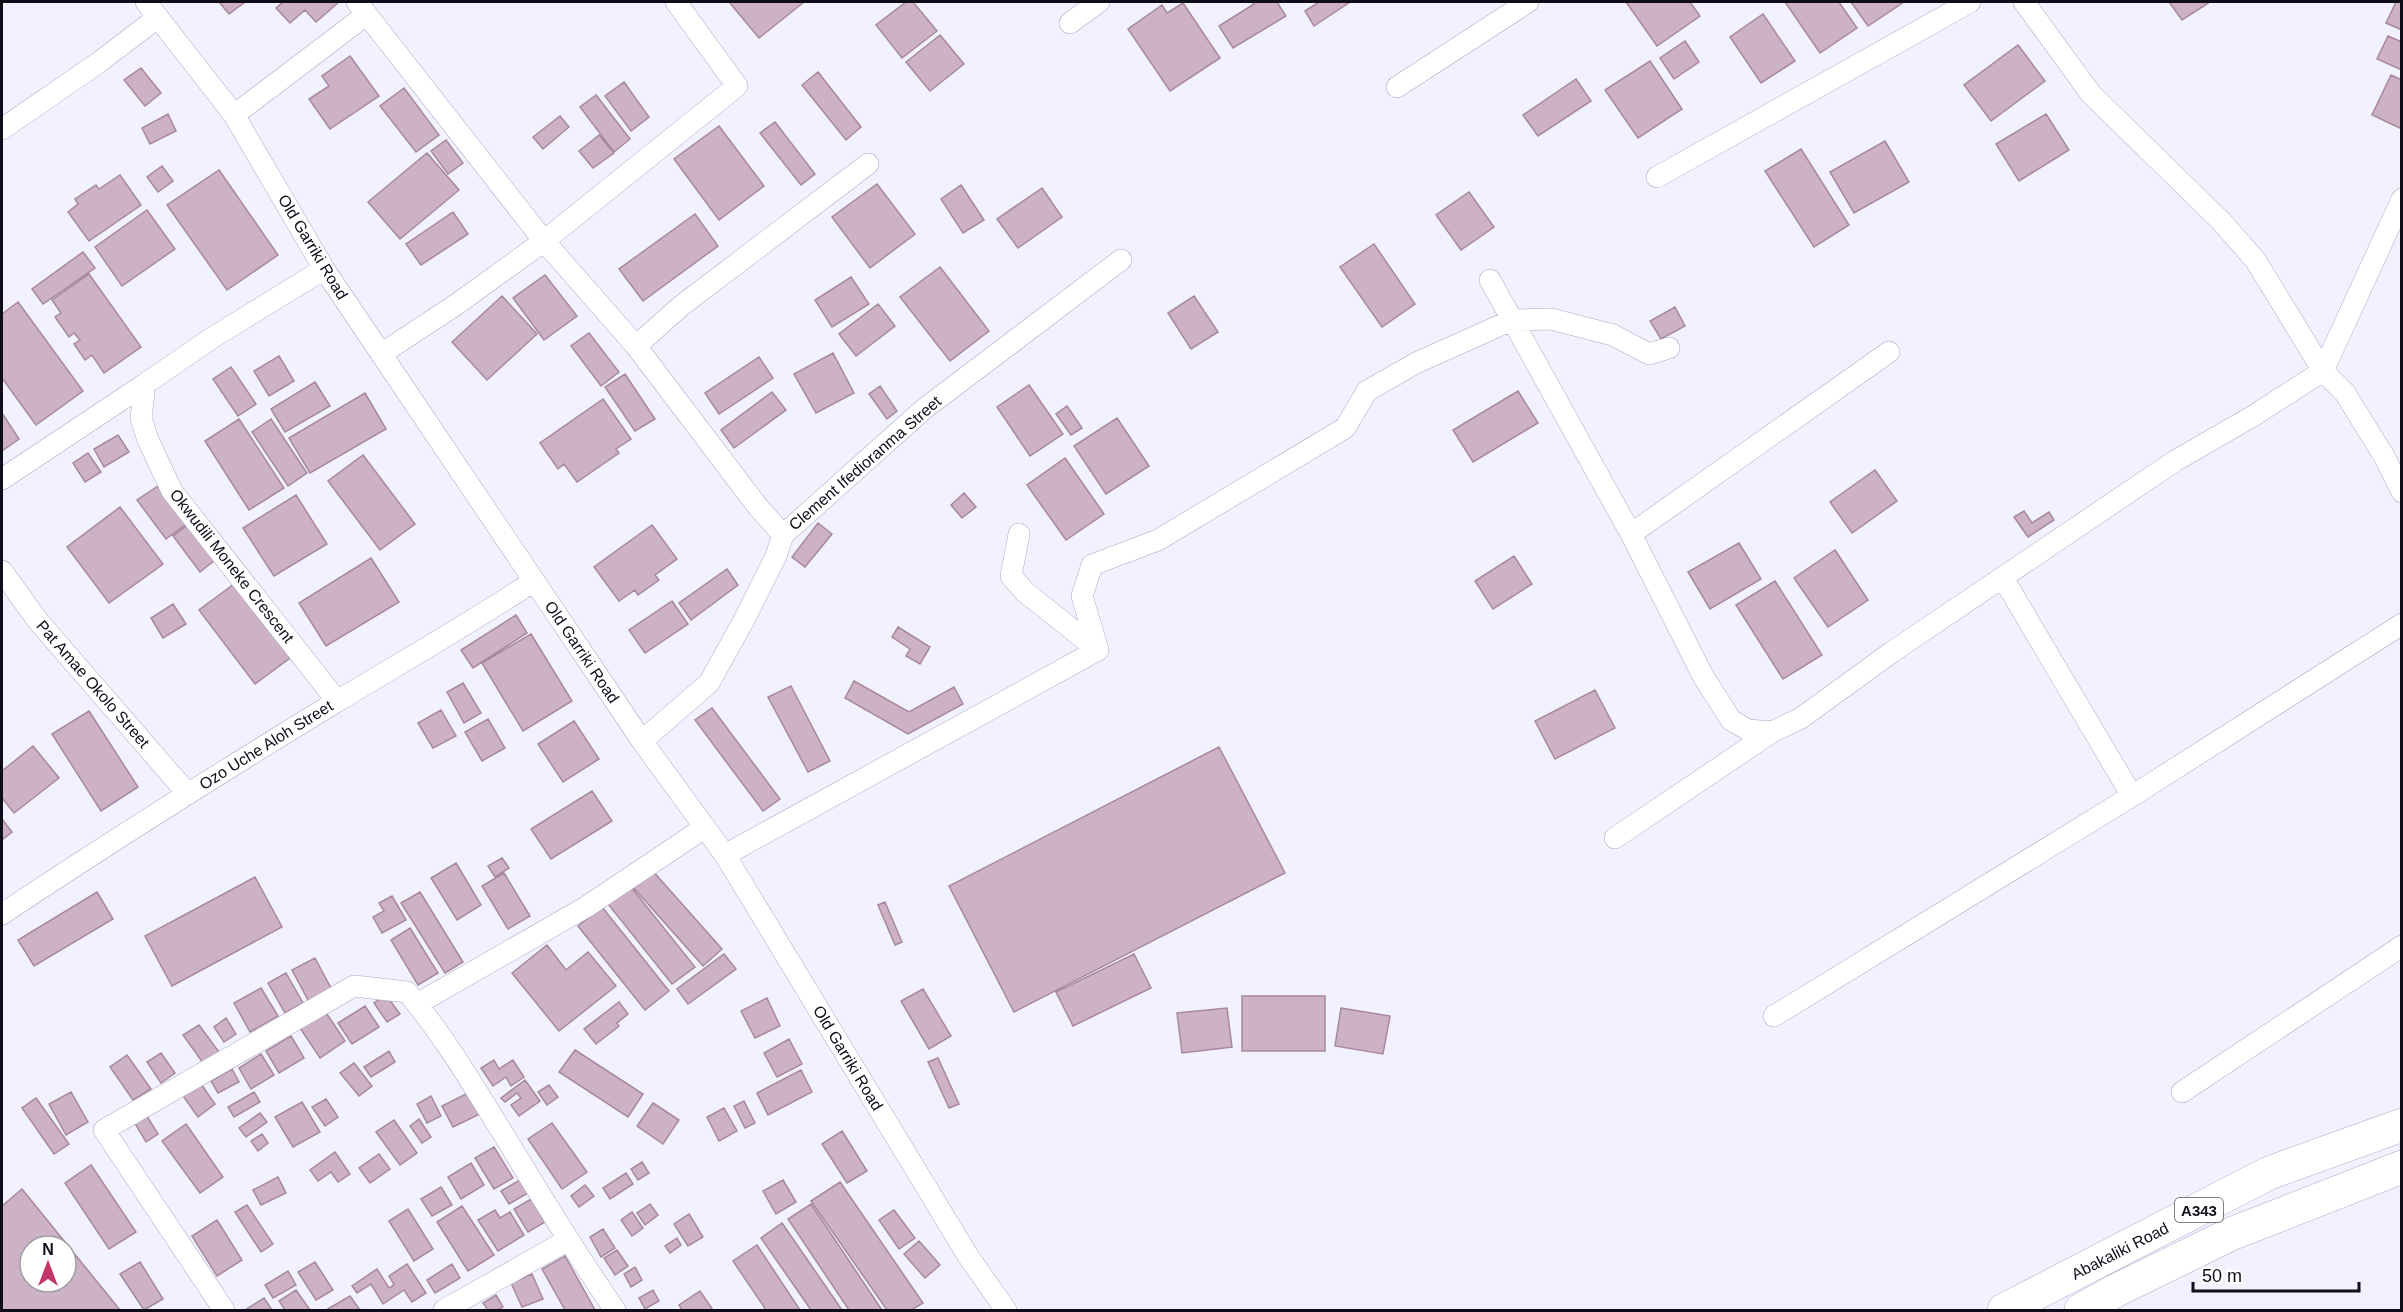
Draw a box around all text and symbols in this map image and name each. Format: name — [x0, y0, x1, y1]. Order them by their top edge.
street label: Old Garriki Road — [275, 192, 351, 302]
street label: Clement Ifedioranma Street — [786, 392, 945, 534]
street label: Okwudili Moneke Crescent — [167, 486, 298, 647]
street label: Old Garriki Road — [542, 598, 622, 706]
street label: Pat Amae Okolo Street — [33, 617, 153, 751]
street label: Ozo Uche Aloh Street — [196, 697, 336, 793]
street label: Old Garriki Road — [810, 1003, 886, 1113]
road number: A343 — [2175, 1198, 2223, 1222]
street label: Abakaliki Road — [2069, 1219, 2171, 1283]
north arrow — [18, 1234, 78, 1294]
text: N — [42, 1241, 54, 1258]
scale bar — [2193, 1255, 2360, 1293]
text: 50 m — [2202, 1266, 2242, 1286]

